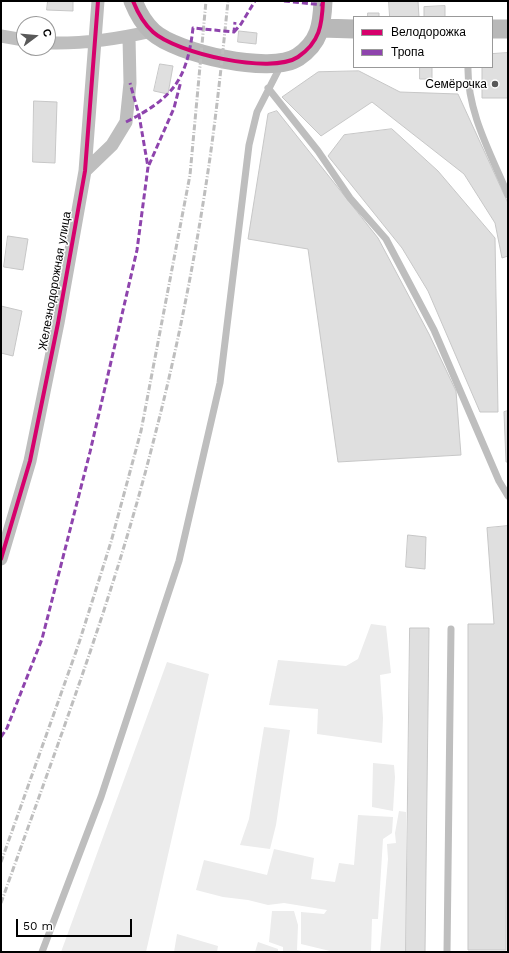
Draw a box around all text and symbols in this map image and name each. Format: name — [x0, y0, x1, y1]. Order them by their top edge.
north arrow — [16, 16, 56, 56]
legend — [353, 16, 493, 68]
text: Велодорожка — [391, 25, 466, 39]
text: С — [40, 27, 54, 38]
text: Тропа — [391, 45, 424, 59]
place label: Семёрочка — [425, 77, 487, 91]
marker: Семёрочка — [490, 79, 500, 89]
street label: Железнодорожная улица — [36, 210, 74, 352]
scale bar — [18, 911, 134, 937]
text: 50 m — [23, 919, 53, 933]

